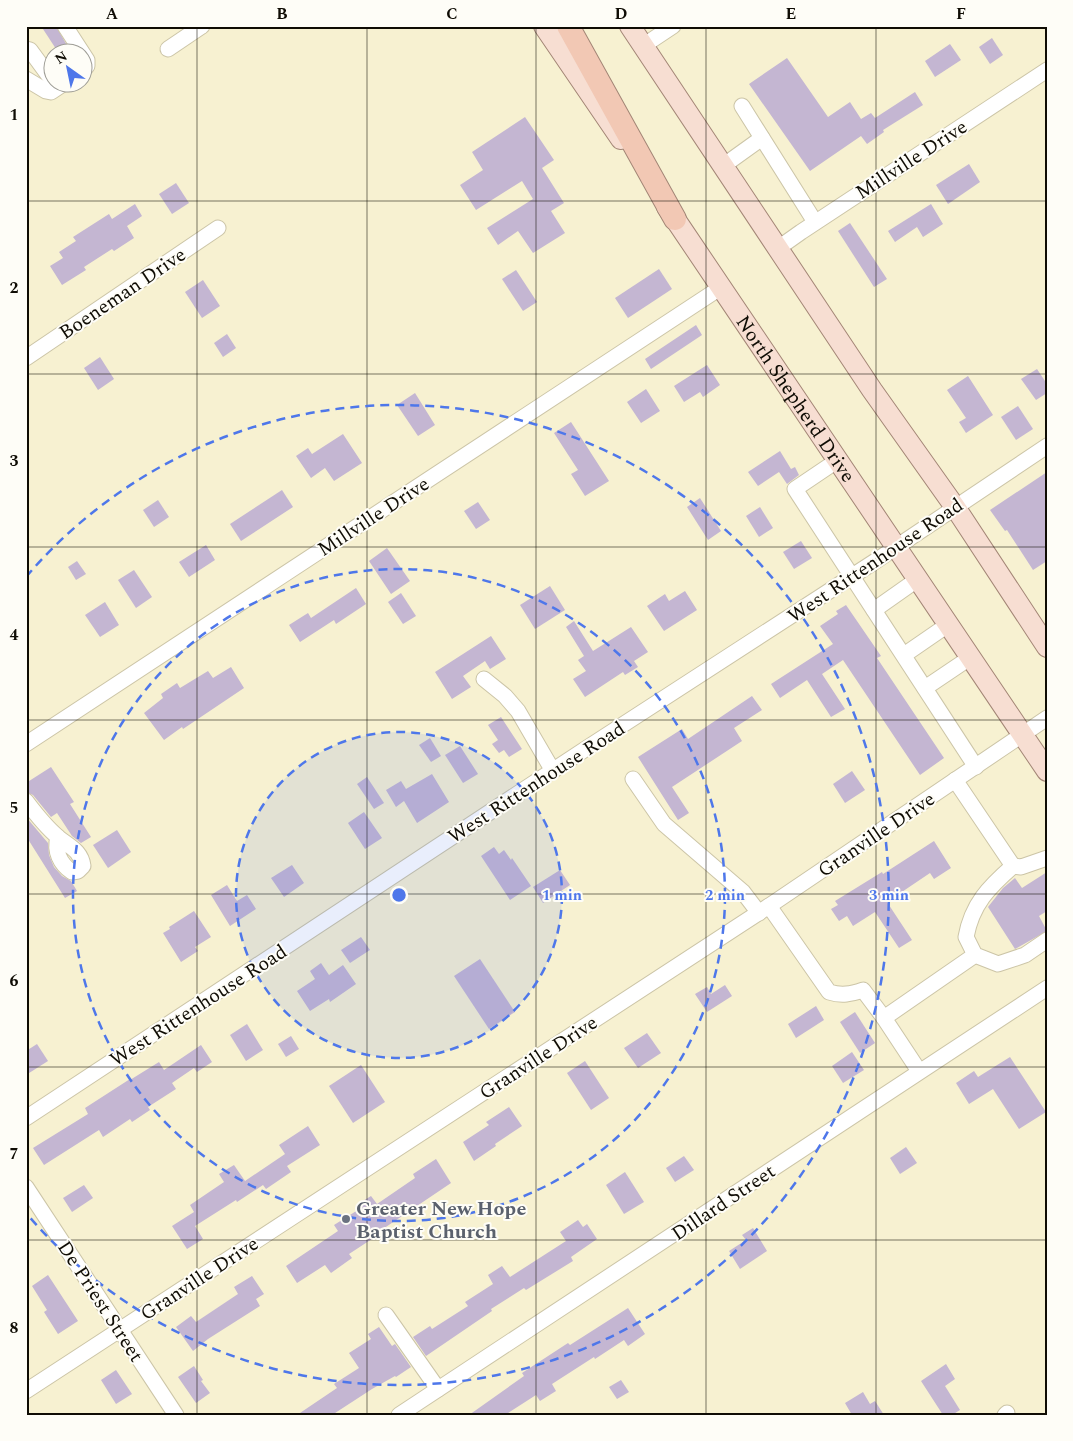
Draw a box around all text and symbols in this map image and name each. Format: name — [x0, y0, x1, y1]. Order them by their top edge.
text: A — [106, 2, 119, 26]
text: B — [276, 2, 288, 26]
text: C — [446, 2, 458, 26]
text: D — [615, 2, 628, 26]
text: E — [786, 2, 796, 26]
text: F — [956, 2, 966, 26]
north arrow — [42, 42, 92, 92]
text: N — [51, 46, 72, 69]
text: 1 — [10, 103, 18, 127]
street label: Millville Drive — [849, 112, 974, 207]
street label: Boeneman Drive — [53, 240, 192, 348]
text: 2 — [10, 276, 19, 300]
street label: North Shepherd Drive — [728, 309, 863, 489]
text: 3 — [10, 449, 19, 473]
street label: Millville Drive — [311, 469, 436, 564]
street label: West Rittenhouse Road — [782, 491, 970, 631]
text: 4 — [10, 623, 19, 647]
street label: West Rittenhouse Road — [442, 714, 631, 852]
street label: Granville Drive — [812, 784, 941, 885]
text: 5 — [10, 796, 18, 820]
text: 1 min — [542, 884, 582, 907]
text: 2 min — [705, 884, 745, 907]
text: 3 min — [869, 884, 909, 907]
centre of rings — [390, 886, 408, 904]
street label: West Rittenhouse Road — [104, 937, 293, 1075]
text: 6 — [10, 969, 19, 993]
street label: Granville Drive — [473, 1008, 604, 1107]
text: 7 — [10, 1142, 19, 1166]
street label: Dillard Street — [665, 1157, 782, 1249]
place label: Greater New Hope Baptist Church — [356, 1194, 526, 1247]
marker: Greater New Hope Baptist Church — [340, 1213, 352, 1225]
street label: Granville Drive — [134, 1229, 265, 1328]
street label: De Priest Street — [50, 1235, 151, 1368]
text: 8 — [10, 1316, 19, 1340]

